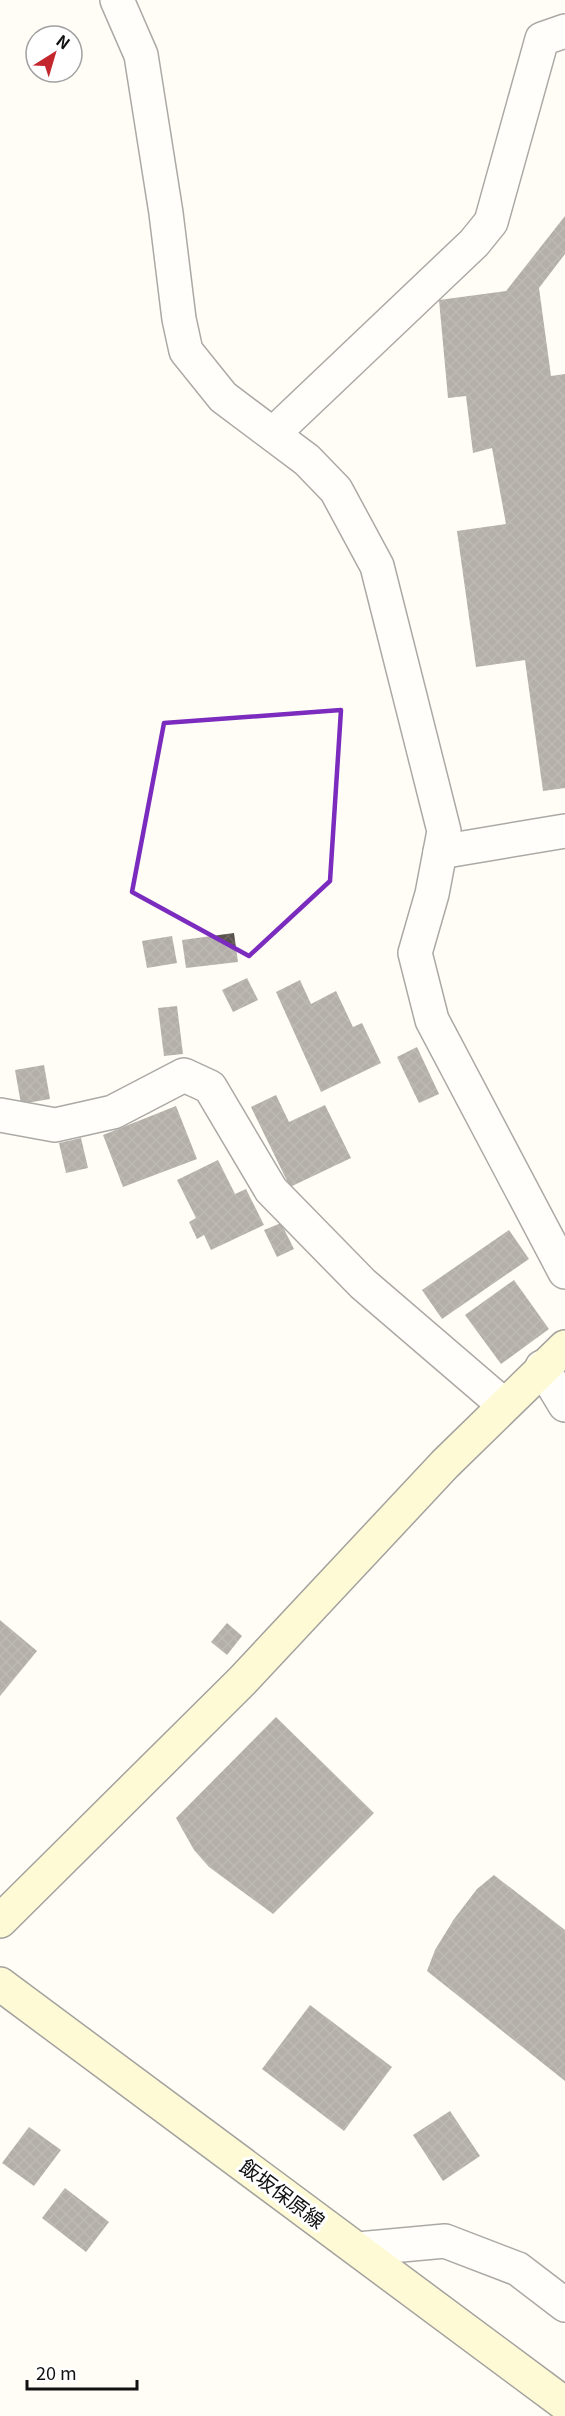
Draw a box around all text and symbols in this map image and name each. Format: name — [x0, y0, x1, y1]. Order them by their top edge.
north arrow — [24, 24, 84, 84]
text: N — [52, 28, 76, 54]
street label: 飯坂保原線 — [234, 2151, 332, 2235]
scale bar — [27, 2353, 136, 2391]
text: 20 m — [36, 2359, 77, 2385]

